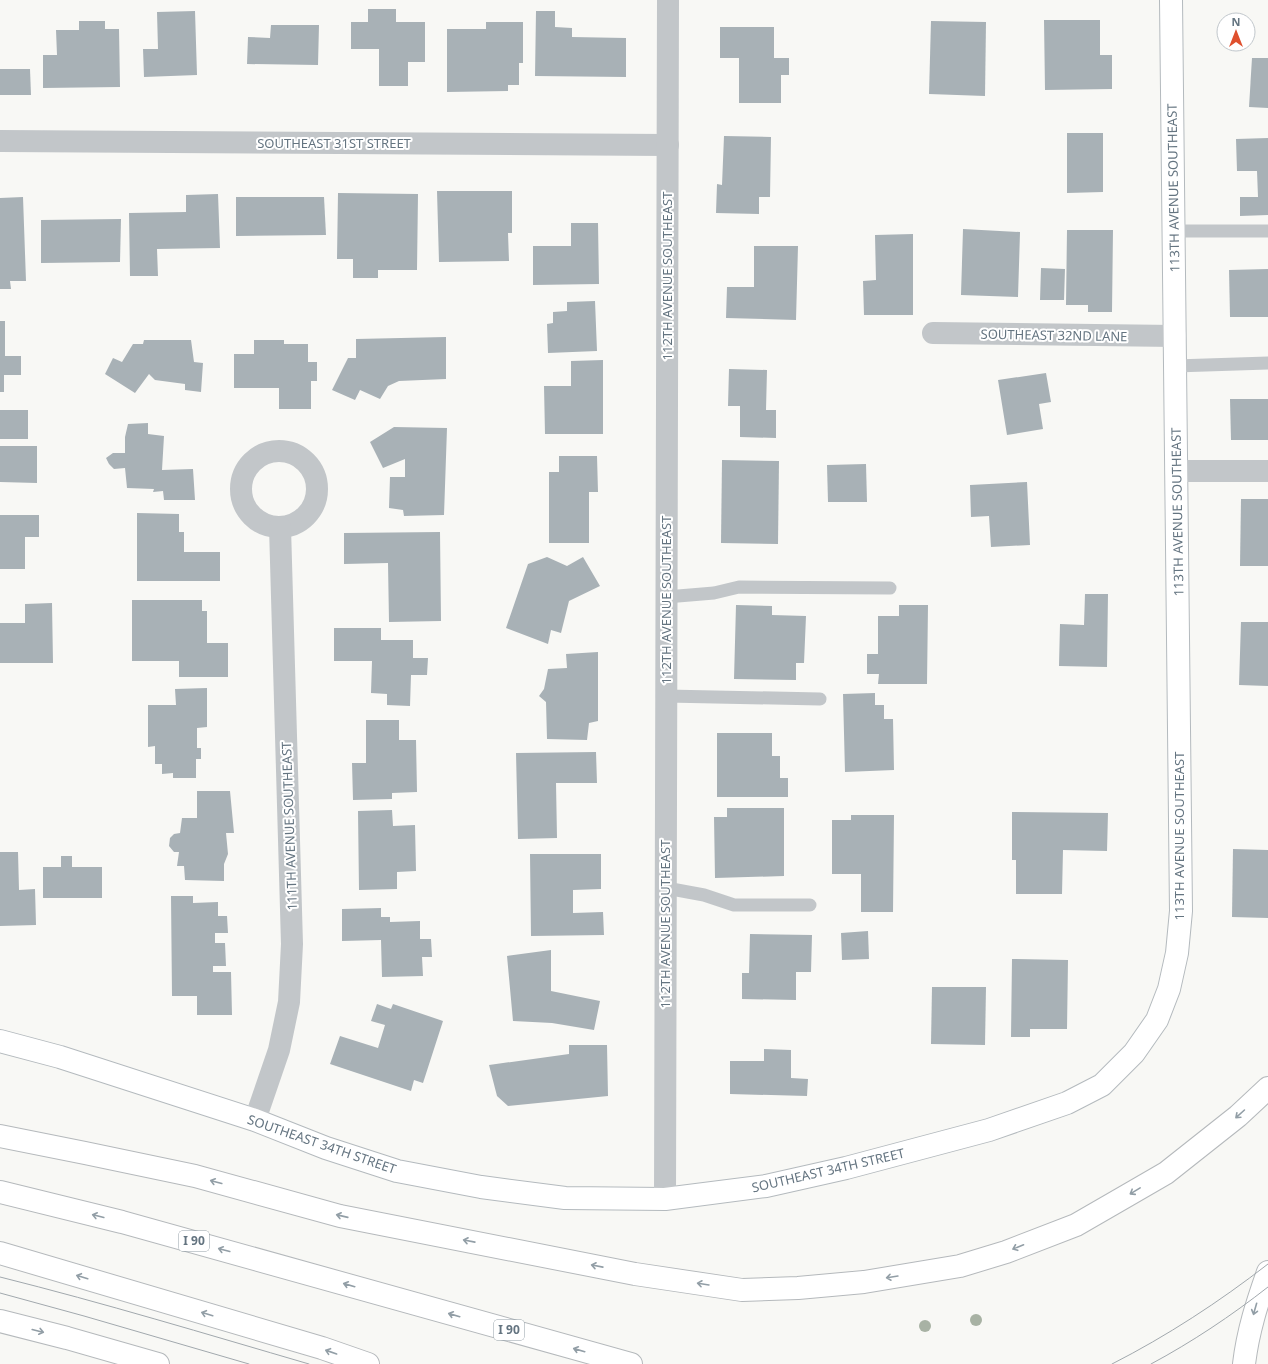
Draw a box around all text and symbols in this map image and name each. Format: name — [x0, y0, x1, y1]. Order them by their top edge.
north arrow — [1216, 12, 1256, 52]
text: N — [1232, 14, 1240, 29]
street label: 113TH AVENUE SOUTHEAST — [1163, 103, 1183, 273]
street label: SOUTHEAST 31ST STREET — [257, 134, 412, 152]
street label: 112TH AVENUE SOUTHEAST — [658, 191, 676, 360]
street label: SOUTHEAST 32ND LANE — [980, 325, 1128, 345]
street label: 113TH AVENUE SOUTHEAST — [1167, 427, 1187, 597]
street label: 112TH AVENUE SOUTHEAST — [657, 515, 675, 684]
street label: 111TH AVENUE SOUTHEAST — [277, 741, 301, 911]
street label: 113TH AVENUE SOUTHEAST — [1170, 751, 1188, 920]
street label: 112TH AVENUE SOUTHEAST — [656, 839, 674, 1008]
street label: SOUTHEAST 34TH STREET — [245, 1110, 399, 1178]
one-way arrow — [1234, 1110, 1245, 1119]
street label: SOUTHEAST 34TH STREET — [750, 1143, 907, 1196]
one-way arrow — [210, 1178, 223, 1185]
one-way arrow — [1129, 1188, 1141, 1196]
one-way arrow — [92, 1212, 105, 1219]
one-way arrow — [335, 1212, 348, 1220]
road number: I 90 — [179, 1231, 209, 1251]
one-way arrow — [463, 1237, 476, 1245]
one-way arrow — [1013, 1244, 1025, 1252]
one-way arrow — [218, 1246, 231, 1253]
one-way arrow — [591, 1262, 604, 1270]
one-way arrow — [76, 1273, 89, 1280]
one-way arrow — [886, 1274, 899, 1282]
one-way arrow — [697, 1280, 710, 1288]
one-way arrow — [343, 1281, 356, 1288]
one-way arrow — [1251, 1302, 1258, 1315]
one-way arrow — [200, 1310, 213, 1317]
one-way arrow — [448, 1311, 461, 1318]
road number: I 90 — [494, 1320, 524, 1340]
one-way arrow — [31, 1327, 44, 1335]
one-way arrow — [573, 1346, 586, 1353]
one-way arrow — [326, 1347, 338, 1355]

